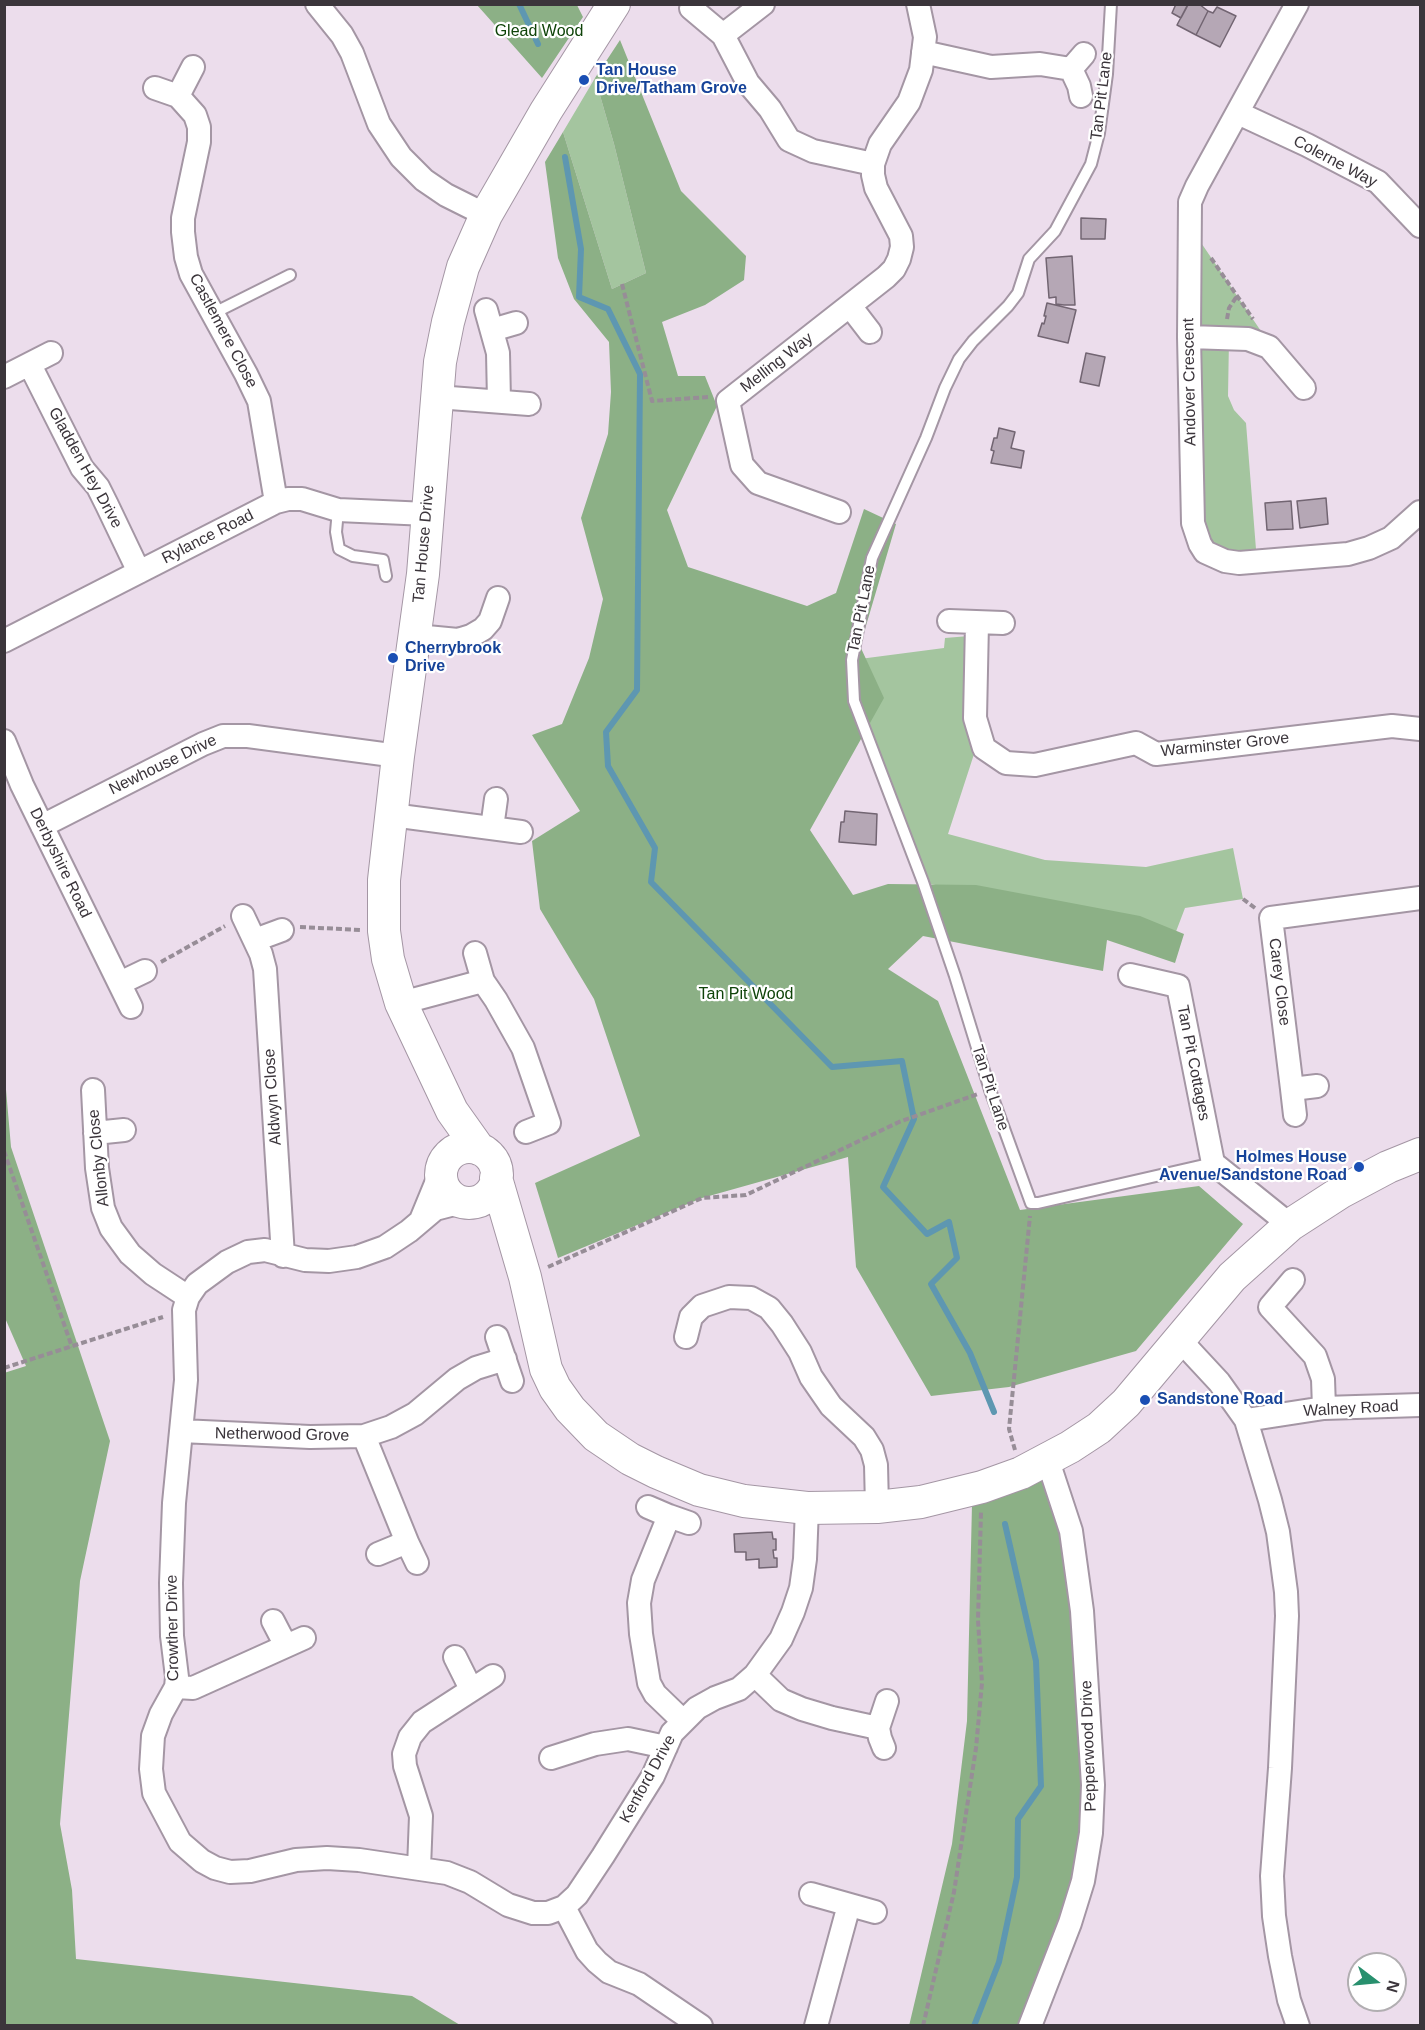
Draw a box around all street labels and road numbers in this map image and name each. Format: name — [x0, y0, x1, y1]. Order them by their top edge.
street label: Tan Pit Lane — [1087, 51, 1117, 141]
street label: Colerne Way — [1290, 132, 1380, 192]
street label: Castlemere Close — [185, 270, 261, 392]
street label: Andover Crescent — [1179, 318, 1201, 446]
street label: Melling Way — [737, 329, 817, 397]
street label: Gladden Hey Drive — [44, 404, 126, 532]
street label: Tan House Drive — [409, 484, 439, 604]
street label: Rylance Road — [159, 506, 257, 568]
street label: Tan Pit Lane — [844, 564, 880, 654]
street label: Warminster Grove — [1160, 729, 1290, 761]
street label: Newhouse Drive — [106, 731, 220, 799]
street label: Derbyshire Road — [25, 805, 95, 921]
street label: Carey Close — [1264, 937, 1294, 1027]
street label: Tan Pit Cottages — [1172, 1004, 1214, 1122]
street label: Tan Pit Lane — [967, 1043, 1013, 1133]
street label: Aldwyn Close — [260, 1048, 286, 1146]
street label: Allonby Close — [84, 1108, 114, 1208]
street label: Walney Road — [1303, 1397, 1399, 1421]
street label: Netherwood Grove — [215, 1424, 349, 1446]
street label: Crowther Drive — [162, 1574, 184, 1682]
street label: Pepperwood Drive — [1077, 1680, 1101, 1812]
street label: Kenford Drive — [616, 1732, 680, 1826]

